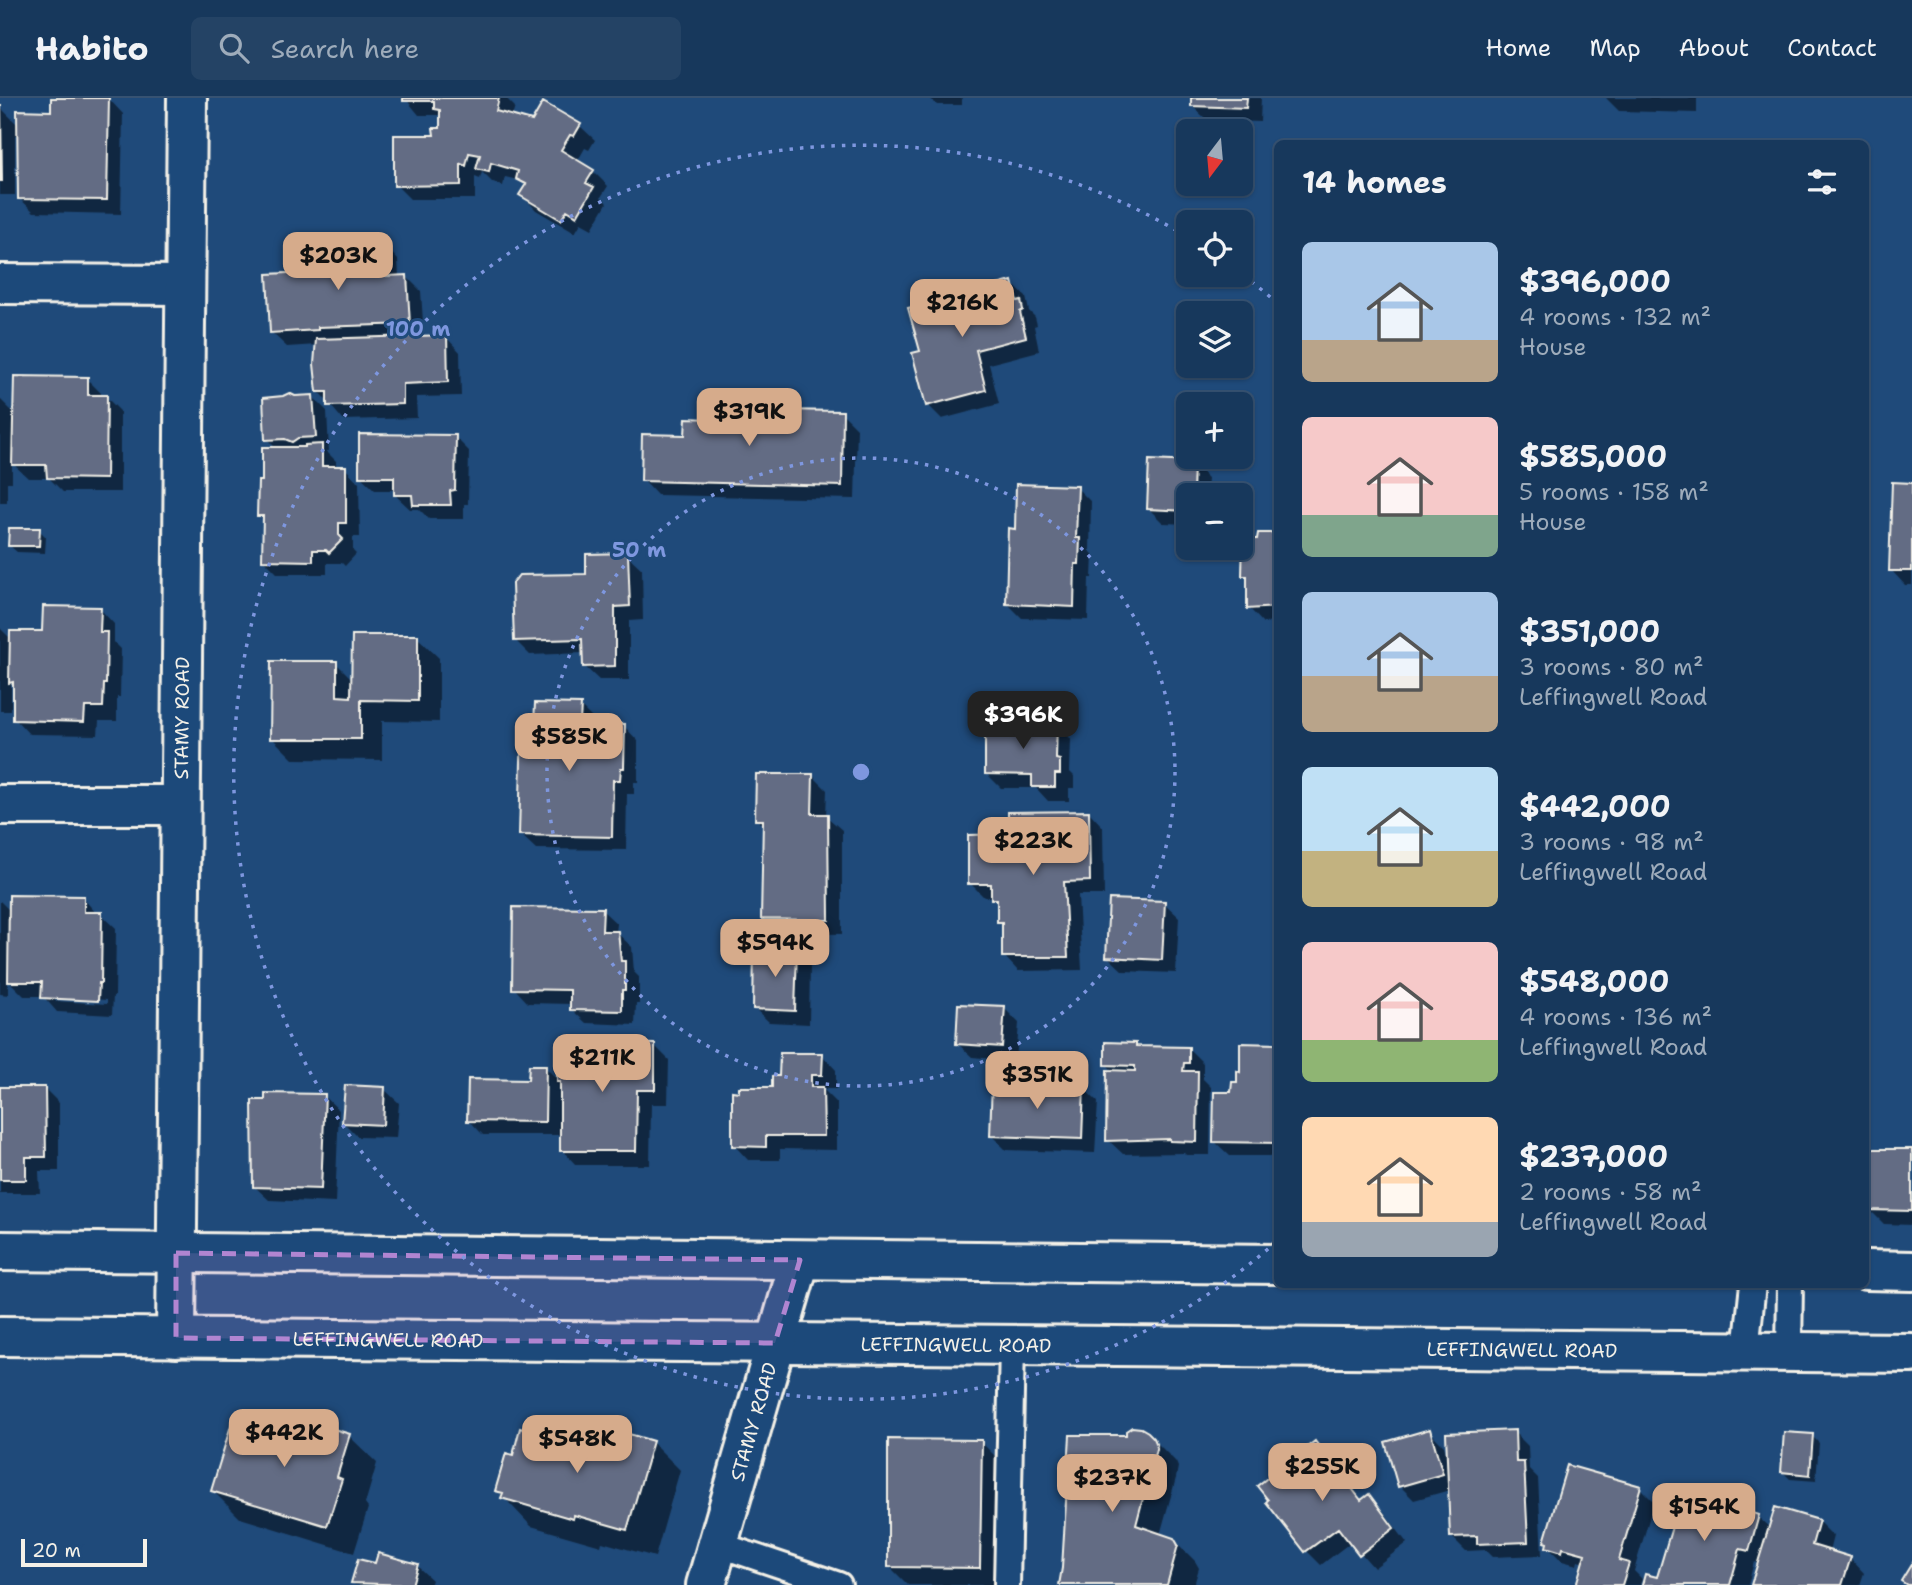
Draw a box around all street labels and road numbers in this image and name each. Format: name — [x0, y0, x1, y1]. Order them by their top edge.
street label: STAMY ROAD — [168, 657, 195, 780]
street label: LEFFINGWELL ROAD — [292, 1326, 484, 1353]
street label: LEFFINGWELL ROAD — [860, 1331, 1051, 1358]
street label: LEFFINGWELL ROAD — [1426, 1336, 1617, 1363]
street label: STAMY ROAD — [724, 1359, 782, 1484]

